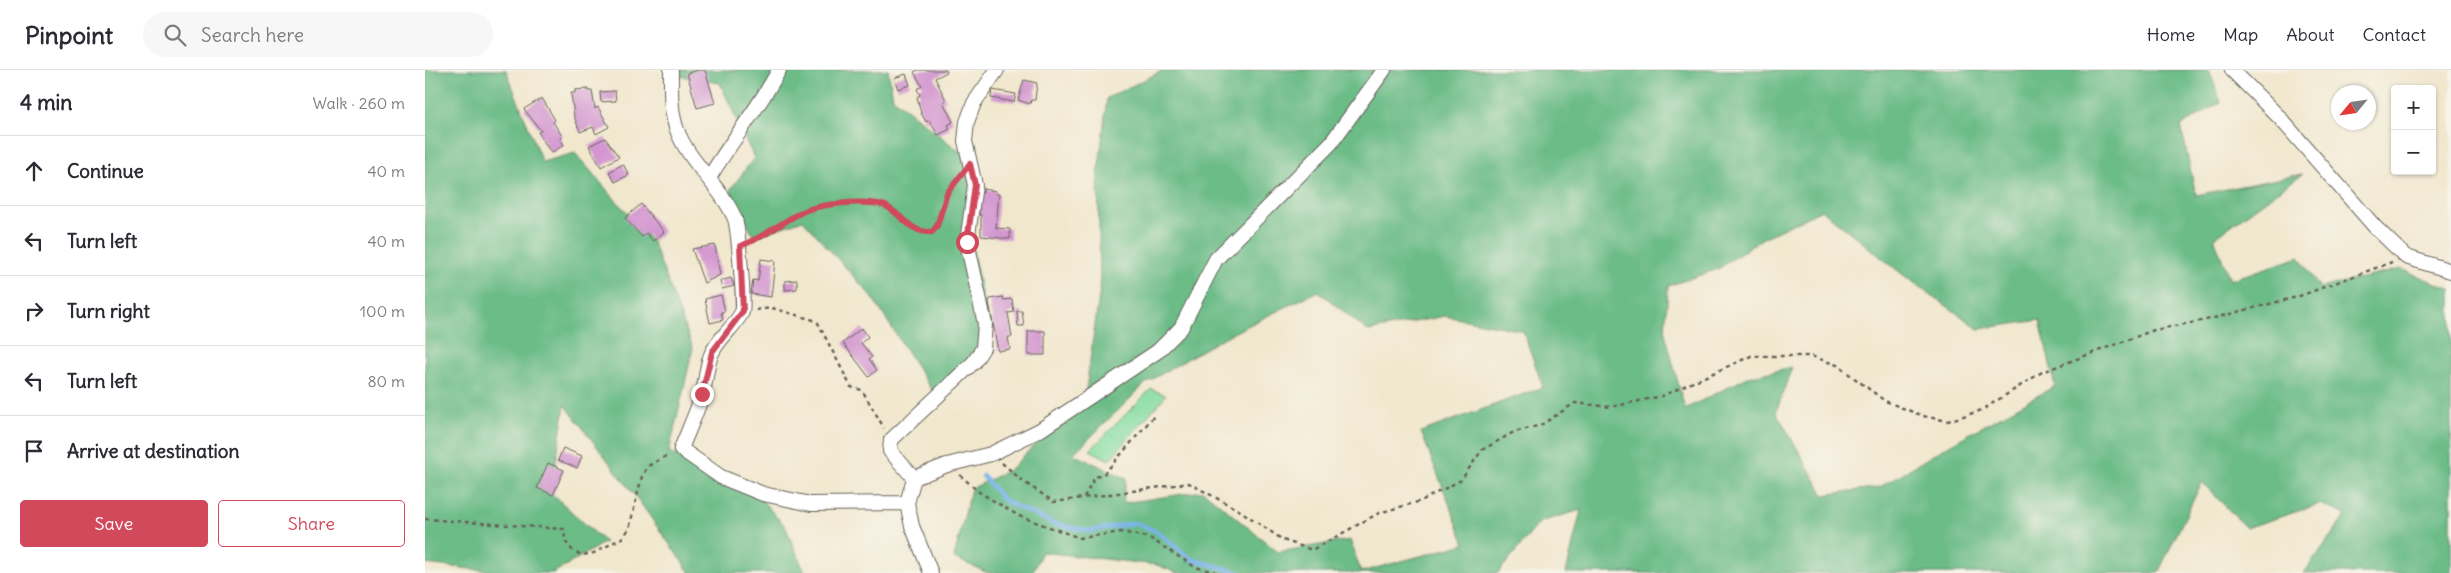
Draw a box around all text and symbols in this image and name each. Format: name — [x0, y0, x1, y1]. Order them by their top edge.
search box — [143, 12, 493, 57]
text: Pinpoint — [25, 20, 113, 50]
icon: search — [161, 21, 189, 49]
text: Search here — [201, 23, 304, 47]
text: Home — [2147, 23, 2195, 46]
text: Map — [2223, 23, 2258, 46]
text: About — [2286, 23, 2334, 46]
text: Contact — [2362, 23, 2426, 46]
north arrow — [2331, 85, 2376, 130]
map controls — [2391, 85, 2436, 175]
button: + — [2391, 85, 2436, 130]
text: 4 min — [20, 89, 72, 116]
text: Walk · 260 m — [313, 93, 405, 113]
button: − — [2391, 130, 2436, 175]
icon: ahead — [20, 157, 48, 185]
text: Continue — [67, 159, 144, 183]
text: 40 m — [367, 161, 405, 181]
icon: left — [20, 227, 48, 255]
text: Turn left — [67, 229, 137, 253]
text: 40 m — [367, 231, 405, 251]
route start — [956, 231, 979, 254]
icon: right — [20, 297, 48, 325]
text: Turn right — [67, 299, 150, 323]
text: 100 m — [360, 301, 405, 321]
icon: left — [20, 367, 48, 395]
text: Turn left — [67, 369, 137, 393]
text: 80 m — [367, 371, 405, 391]
route end — [691, 383, 714, 406]
icon: arrive — [20, 437, 48, 465]
text: Arrive at destination — [67, 439, 240, 463]
button: Save — [20, 500, 208, 547]
button: Share — [218, 500, 405, 547]

